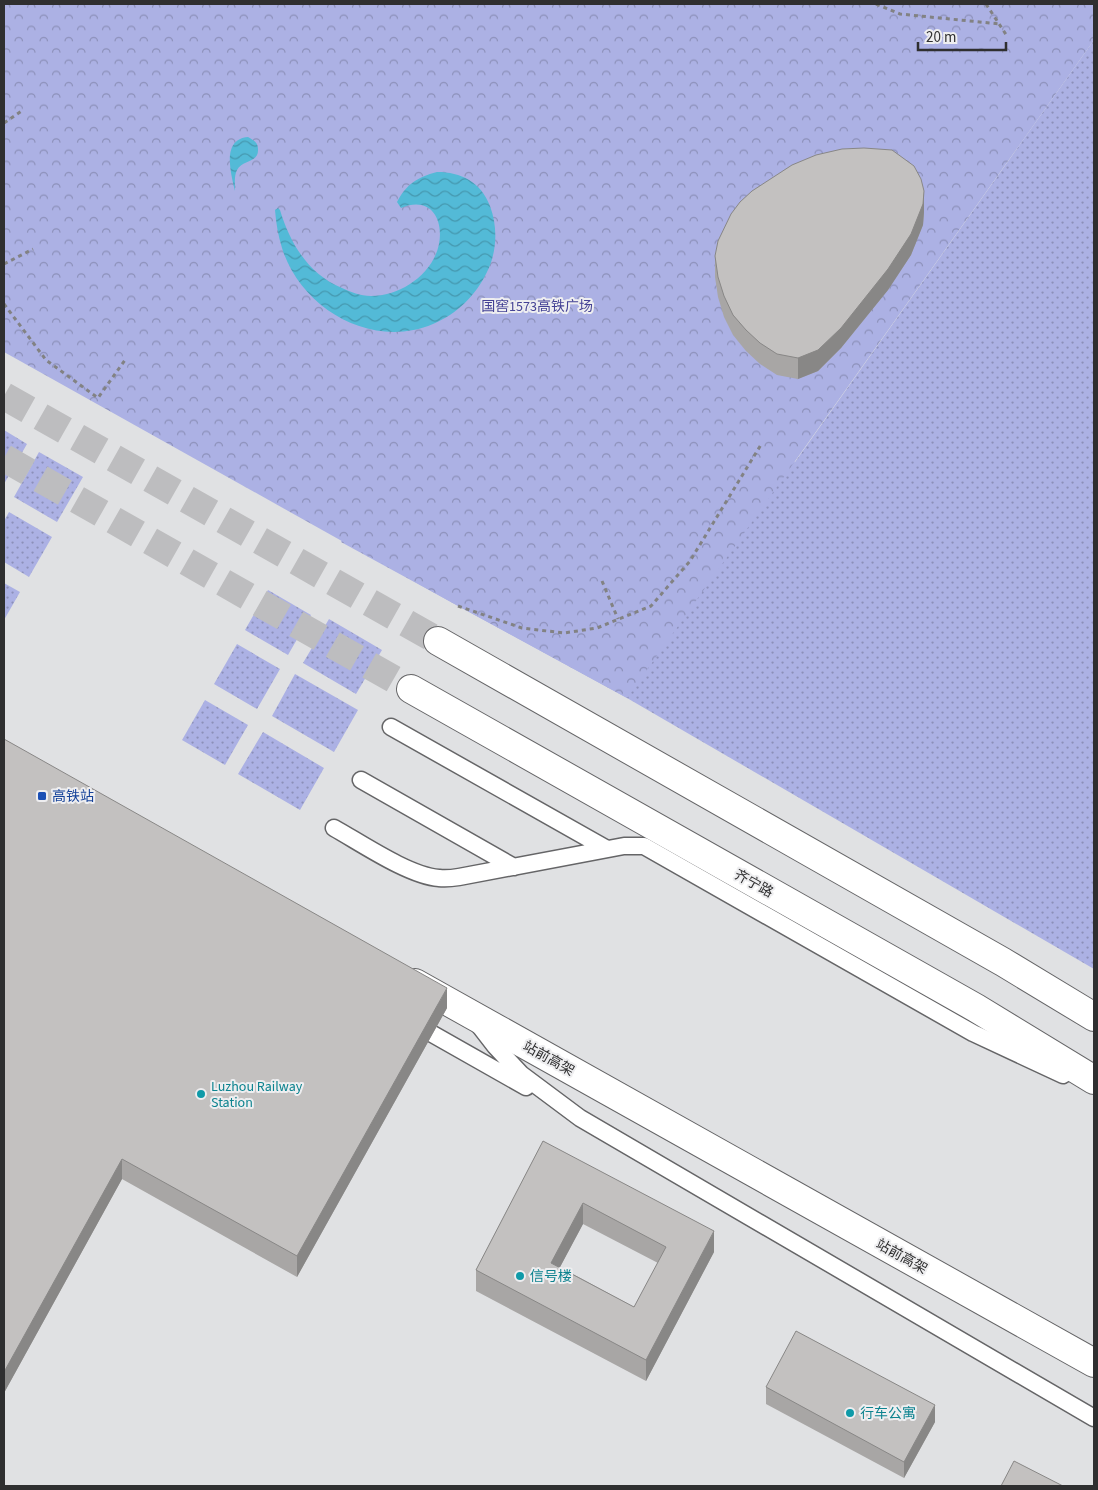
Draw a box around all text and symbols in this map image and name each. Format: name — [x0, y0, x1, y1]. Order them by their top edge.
scale bar — [918, 20, 1006, 52]
text: 20 m — [926, 27, 956, 48]
park label: 国窖1573高铁广场 — [481, 297, 593, 317]
place label: 高铁站 — [52, 787, 94, 807]
marker: 高铁站 — [36, 790, 48, 802]
street label: 齐宁路 — [730, 865, 777, 903]
street label: 站前高架 — [519, 1037, 578, 1081]
place label: Luzhou Railway Station — [211, 1077, 303, 1113]
marker: Luzhou Railway Station — [195, 1088, 207, 1100]
street label: 站前高架 — [872, 1235, 931, 1279]
place label: 信号楼 — [530, 1267, 572, 1287]
marker: 信号楼 — [514, 1270, 526, 1282]
place label: 行车公寓 — [860, 1404, 916, 1424]
marker: 行车公寓 — [844, 1407, 856, 1419]

